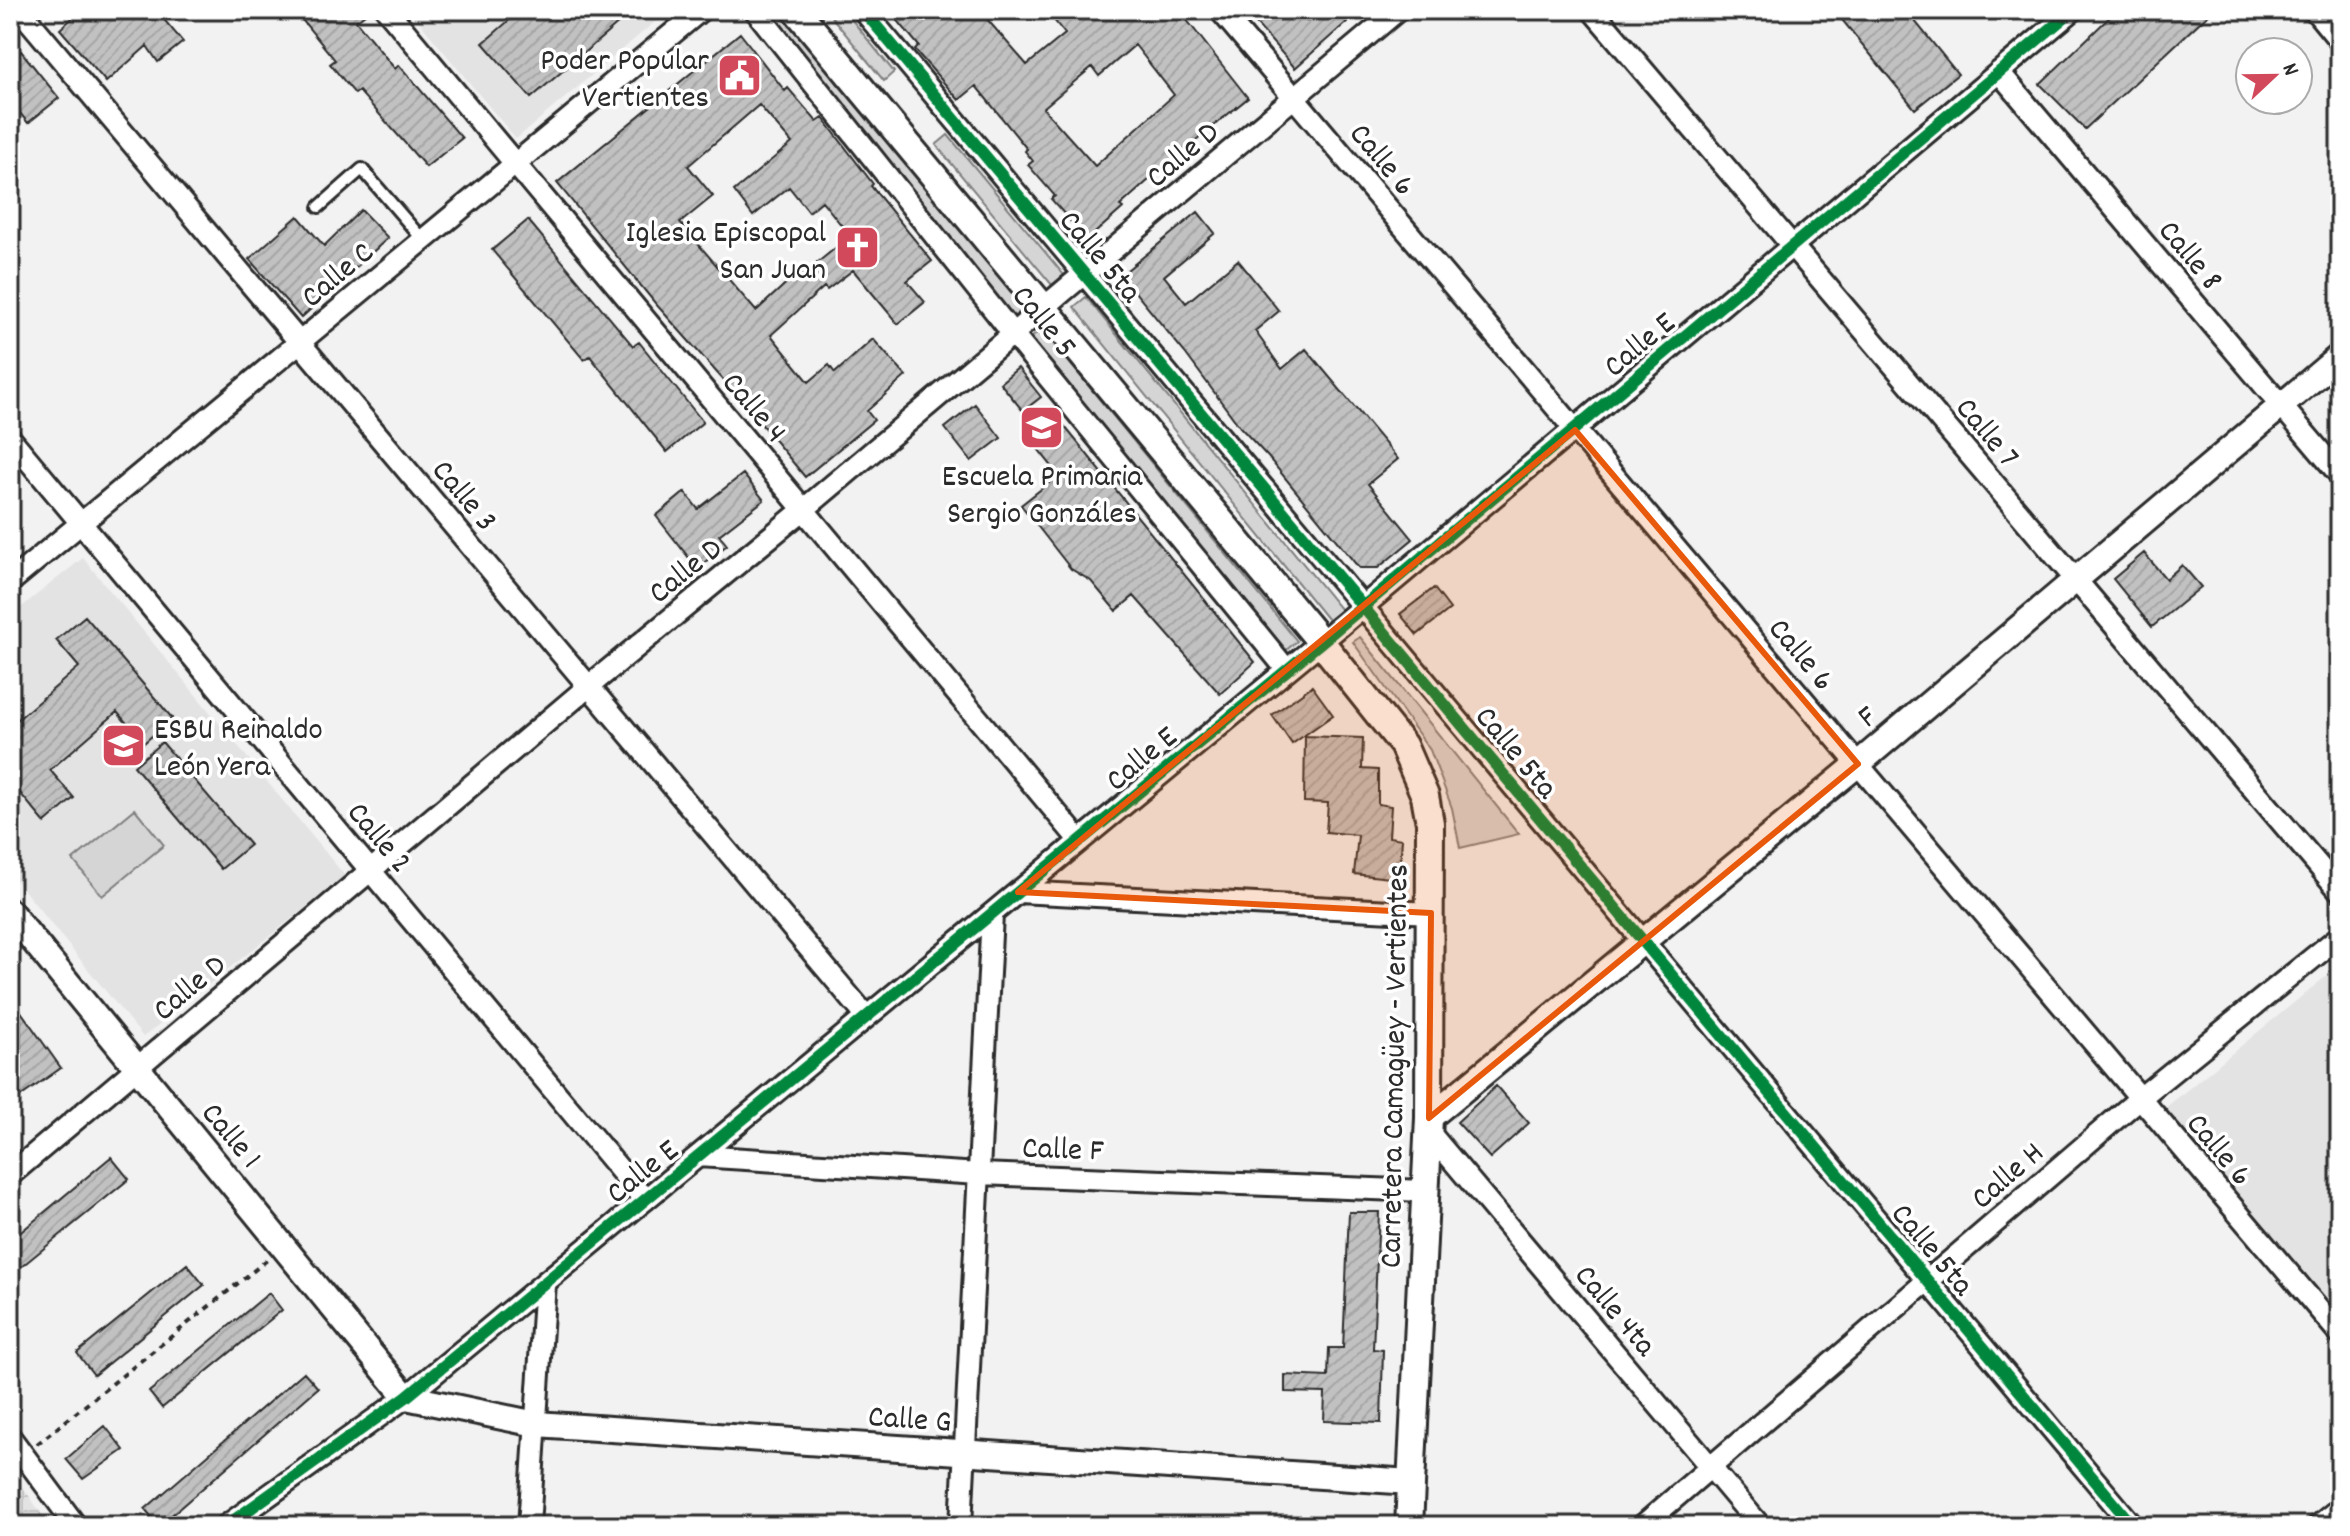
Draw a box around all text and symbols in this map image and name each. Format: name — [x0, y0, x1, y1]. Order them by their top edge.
north arrow — [2234, 36, 2314, 116]
place label: Poder Popular Vertientes — [540, 40, 709, 123]
public building icon: Poder Popular Vertientes — [716, 52, 764, 100]
text: N — [2273, 59, 2306, 81]
street label: Calle D — [1137, 112, 1231, 201]
street label: Calle 6 — [1336, 115, 1425, 208]
street label: Calle 5ta — [1045, 202, 1151, 316]
place label: Iglesia Episcopal San Juan — [626, 212, 826, 295]
street label: Calle 8 — [2145, 212, 2232, 303]
church icon: Iglesia Episcopal San Juan — [833, 224, 881, 272]
street label: Calle C — [293, 232, 386, 321]
street label: Calle 5 — [998, 277, 1086, 370]
street label: Calle E — [1595, 303, 1688, 391]
street label: Calle 4 — [709, 364, 796, 455]
street label: Calle 7 — [1942, 389, 2028, 480]
school or university icon: Escuela Primaria Sergio Gonzáles — [1018, 403, 1066, 451]
street label: Calle 3 — [418, 451, 506, 543]
place label: Escuela Primaria Sergio Gonzáles — [942, 456, 1143, 539]
street label: Calle D — [640, 529, 734, 617]
street label: Calle 6 — [1755, 610, 1844, 703]
street label: F — [1849, 697, 1889, 741]
street label: Calle 5ta — [1461, 698, 1567, 812]
place label: ESBU Reinaldo León Yera — [154, 709, 323, 792]
street label: Calle E — [1097, 717, 1190, 805]
school or university icon: ESBU Reinaldo León Yera — [99, 721, 147, 769]
street label: Calle 2 — [333, 793, 421, 885]
street label: Carretera Camagüey - Vertientes — [1370, 864, 1424, 1269]
street label: Calle D — [144, 945, 238, 1034]
street label: Calle 1 — [188, 1094, 271, 1181]
street label: Calle 6 — [2173, 1105, 2262, 1198]
street label: Calle F — [1021, 1128, 1104, 1176]
street label: Calle E — [598, 1130, 691, 1218]
street label: Calle H — [1963, 1133, 2056, 1223]
street label: Calle 5ta — [1877, 1195, 1983, 1309]
street label: Calle 4ta — [1561, 1256, 1666, 1369]
street label: Calle G — [866, 1396, 953, 1448]

